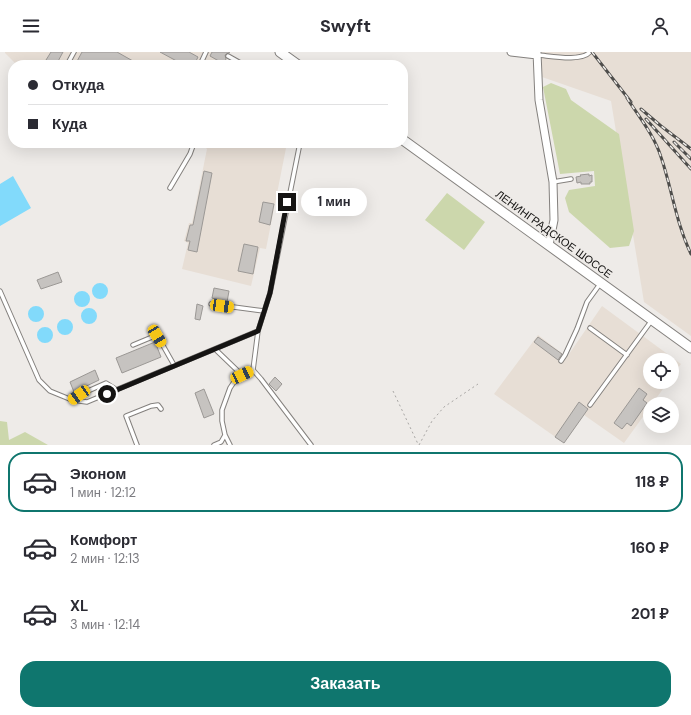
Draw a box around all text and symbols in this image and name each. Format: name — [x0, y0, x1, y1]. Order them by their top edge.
text: Swyft — [320, 14, 371, 38]
icon: menu — [20, 15, 42, 37]
icon: person — [649, 15, 671, 37]
text: Откуда — [52, 75, 104, 95]
text: Куда — [52, 114, 87, 134]
street label: ЛЕНИНГРАДСКОЕ ШОССЕ — [493, 187, 615, 281]
callout: 1 мин — [301, 188, 367, 216]
route end — [278, 193, 296, 211]
text: 1 мин — [317, 193, 351, 210]
car — [209, 298, 235, 314]
car — [146, 323, 168, 349]
map controls — [643, 353, 679, 433]
button: locate — [643, 353, 679, 389]
car — [229, 364, 255, 386]
car — [66, 383, 92, 407]
route start — [98, 385, 116, 403]
button: layers — [643, 397, 679, 433]
icon: car — [22, 464, 58, 500]
text: Эконом — [70, 464, 126, 484]
text: 118 ₽ — [635, 472, 669, 492]
text: 1 мин · 12:12 — [70, 484, 136, 501]
icon: car — [22, 530, 58, 566]
text: Комфорт — [70, 530, 137, 550]
text: 160 ₽ — [630, 538, 669, 558]
text: 2 мин · 12:13 — [70, 550, 140, 567]
icon: car — [22, 596, 58, 632]
text: XL — [70, 596, 88, 616]
text: 201 ₽ — [631, 604, 669, 624]
text: 3 мин · 12:14 — [70, 616, 140, 633]
button: Заказать — [20, 661, 671, 707]

